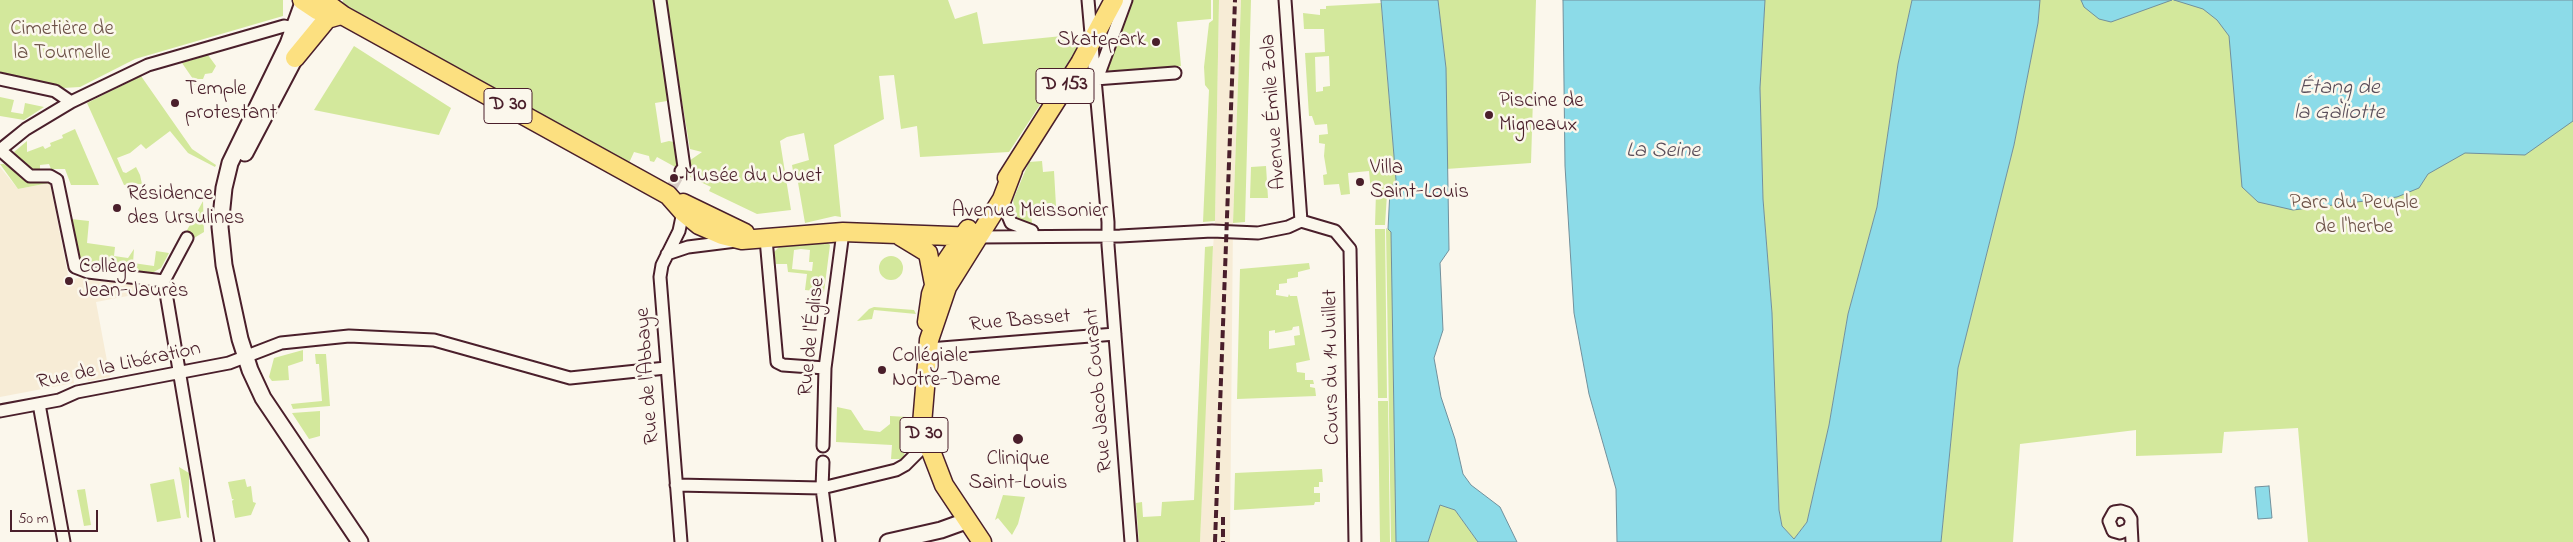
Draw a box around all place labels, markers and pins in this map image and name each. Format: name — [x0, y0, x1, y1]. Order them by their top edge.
place label: Skatepark — [1057, 29, 1146, 55]
marker: Skatepark — [1150, 36, 1162, 48]
place label: Temple protestant — [185, 78, 277, 128]
place label: Piscine de Migneaux — [1499, 90, 1584, 140]
marker: Temple protestant — [169, 97, 181, 109]
marker: Piscine de Migneaux — [1483, 109, 1495, 121]
place label: Villa Saint-Louis — [1370, 157, 1469, 207]
place label: Musée du Jouet — [684, 165, 822, 191]
marker: Musée du Jouet — [668, 172, 680, 184]
marker: Villa Saint-Louis — [1354, 176, 1366, 188]
place label: Résidence des Ursulines — [127, 183, 244, 233]
marker: Résidence des Ursulines — [111, 202, 123, 214]
place label: Collège Jean-Jaurès — [79, 256, 188, 306]
marker: Collège Jean-Jaurès — [63, 275, 75, 287]
place label: Collégiale Notre-Dame — [892, 345, 1000, 395]
marker: Collégiale Notre-Dame — [876, 364, 888, 376]
marker: Clinique Saint-Louis — [1011, 432, 1025, 446]
place label: Clinique Saint-Louis — [969, 448, 1067, 498]

